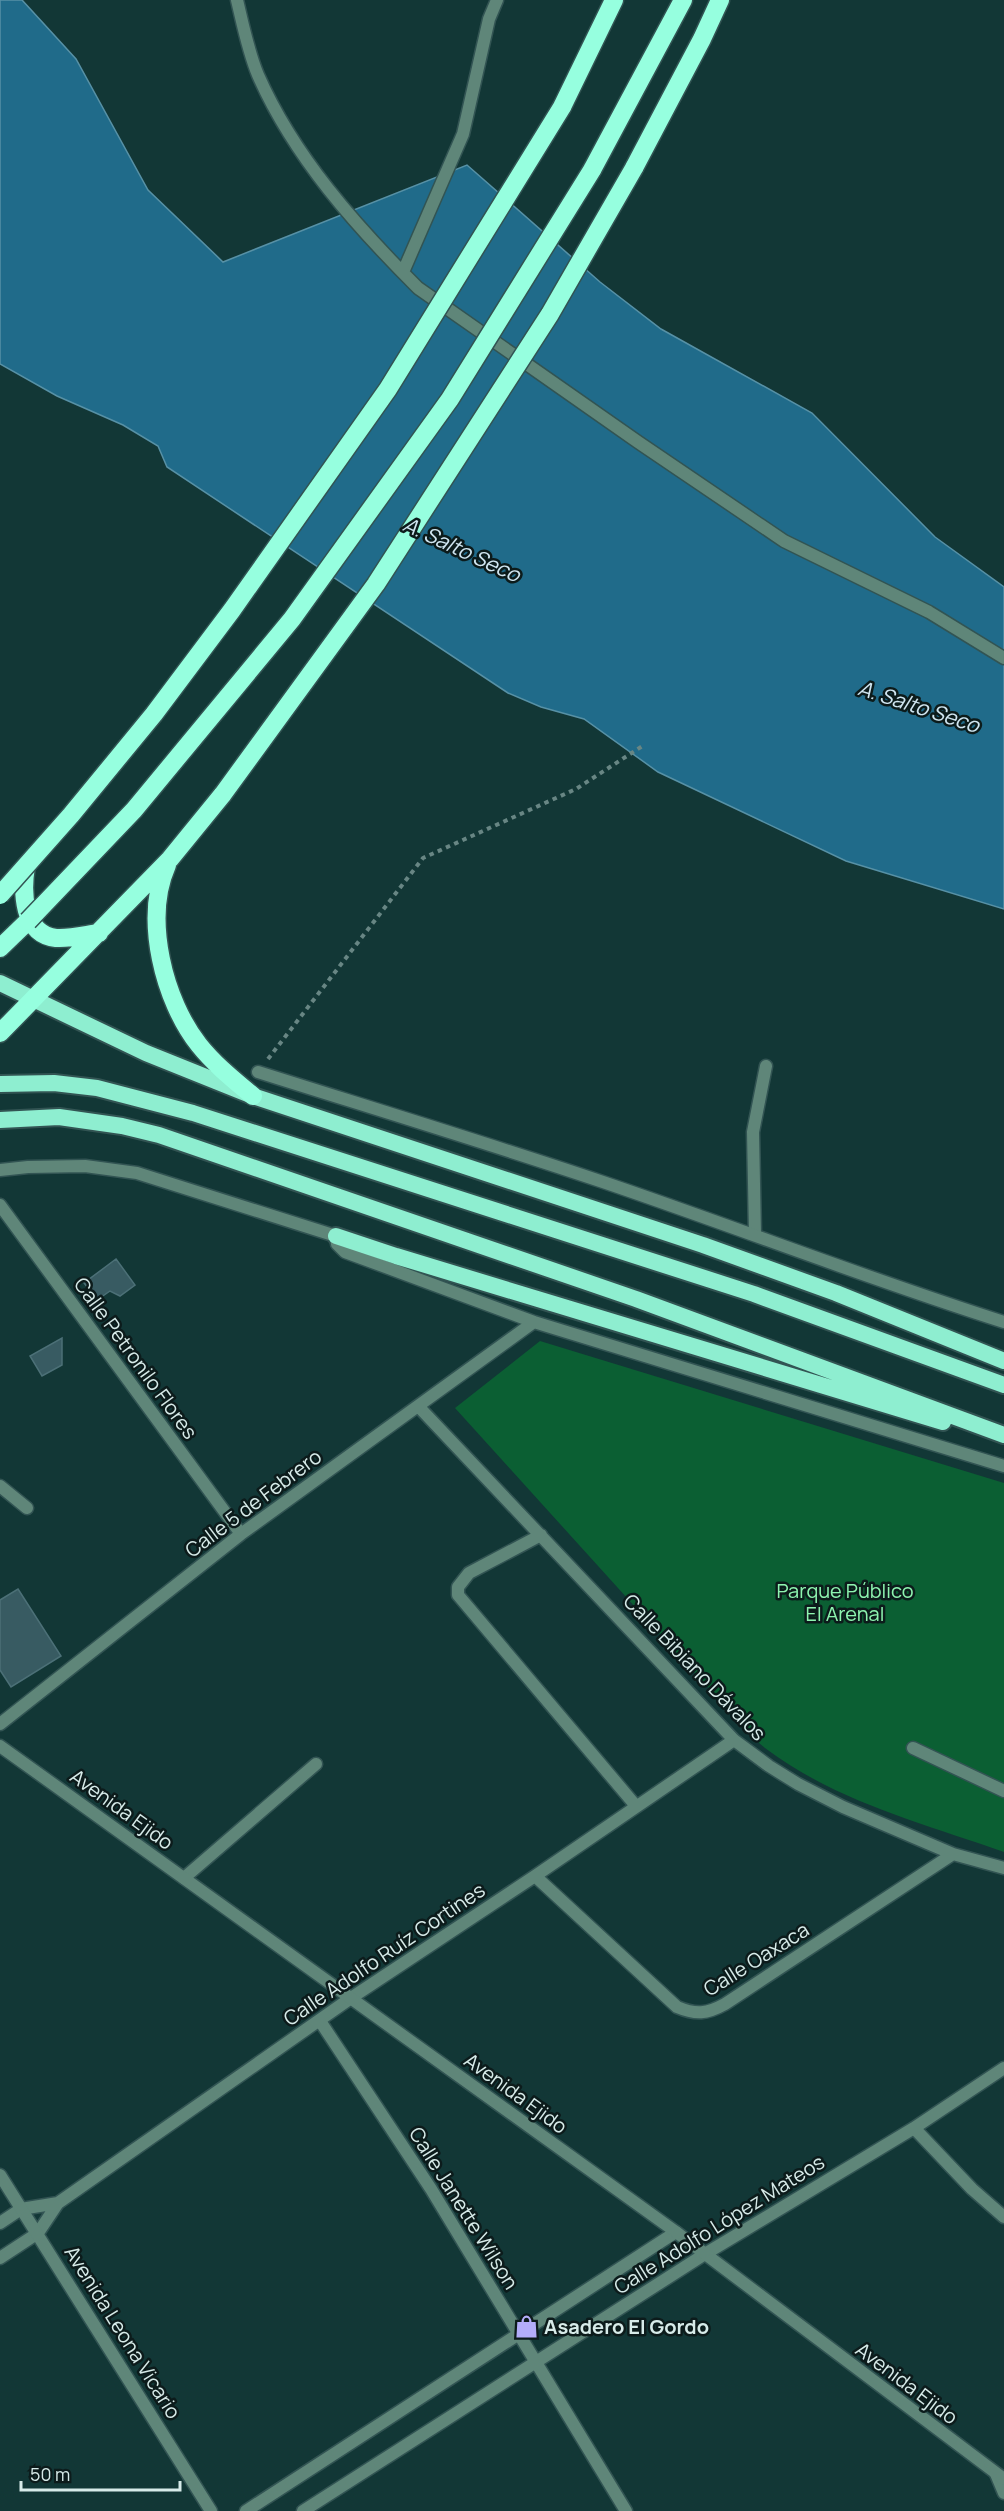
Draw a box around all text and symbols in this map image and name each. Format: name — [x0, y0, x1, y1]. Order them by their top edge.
water label: A. Salto Seco — [399, 510, 526, 589]
water label: A. Salto Seco — [855, 673, 985, 739]
street label: Calle Petronilo Flores — [68, 1272, 204, 1444]
street label: Calle 5 de Febrero — [179, 1443, 327, 1563]
park label: Parque Público El Arenal — [776, 1577, 914, 1627]
street label: Calle Bibiano Dávalos — [618, 1588, 772, 1746]
street label: Avenida Ejido — [65, 1762, 179, 1856]
street label: Calle Adolfo Ruíz Cortines — [278, 1876, 490, 2032]
street label: Calle Oaxaca — [698, 1916, 814, 2002]
street label: Avenida Ejido — [459, 2046, 573, 2140]
street label: Calle Janette Wilson — [403, 2122, 525, 2294]
street label: Calle Adolfo López Mateos — [609, 2148, 829, 2300]
street label: Avenida Leona Vicario — [59, 2240, 187, 2424]
shop icon: Asadero El Gordo — [513, 2313, 539, 2339]
place label: Asadero El Gordo — [544, 2313, 709, 2340]
street label: Avenida Ejido — [850, 2336, 964, 2430]
scale bar — [21, 2454, 180, 2492]
text: 50 m — [30, 2462, 70, 2486]

